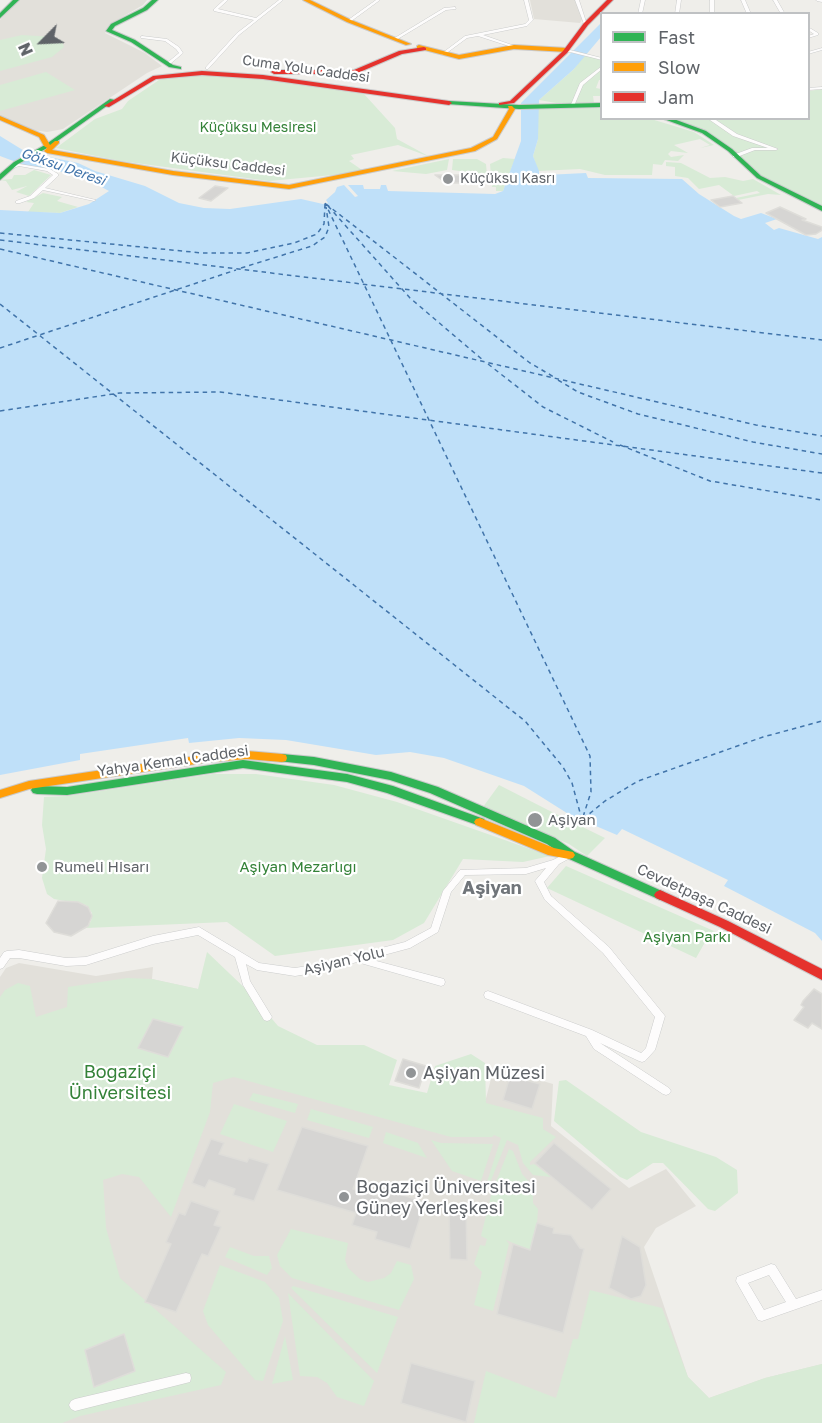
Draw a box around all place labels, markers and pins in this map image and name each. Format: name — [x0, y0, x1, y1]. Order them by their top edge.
place label: Küçüksu Kasrı — [460, 171, 555, 187]
marker: Küçüksu Kasrı — [441, 172, 455, 186]
marker: Aşiyan — [526, 811, 544, 829]
place label: Aşiyan — [548, 811, 596, 829]
place label: Rumeli Hisarı — [54, 858, 149, 876]
marker: Rumeli Hisarı — [35, 860, 49, 874]
place label: Aşiyan Müzesi — [423, 1062, 545, 1084]
marker: Aşiyan Müzesi — [404, 1066, 418, 1080]
place label: Boğaziçi Üniversitesi Güney Yerleşkesi — [356, 1176, 536, 1218]
marker: Boğaziçi Üniversitesi Güney Yerleşkesi — [337, 1190, 351, 1204]

